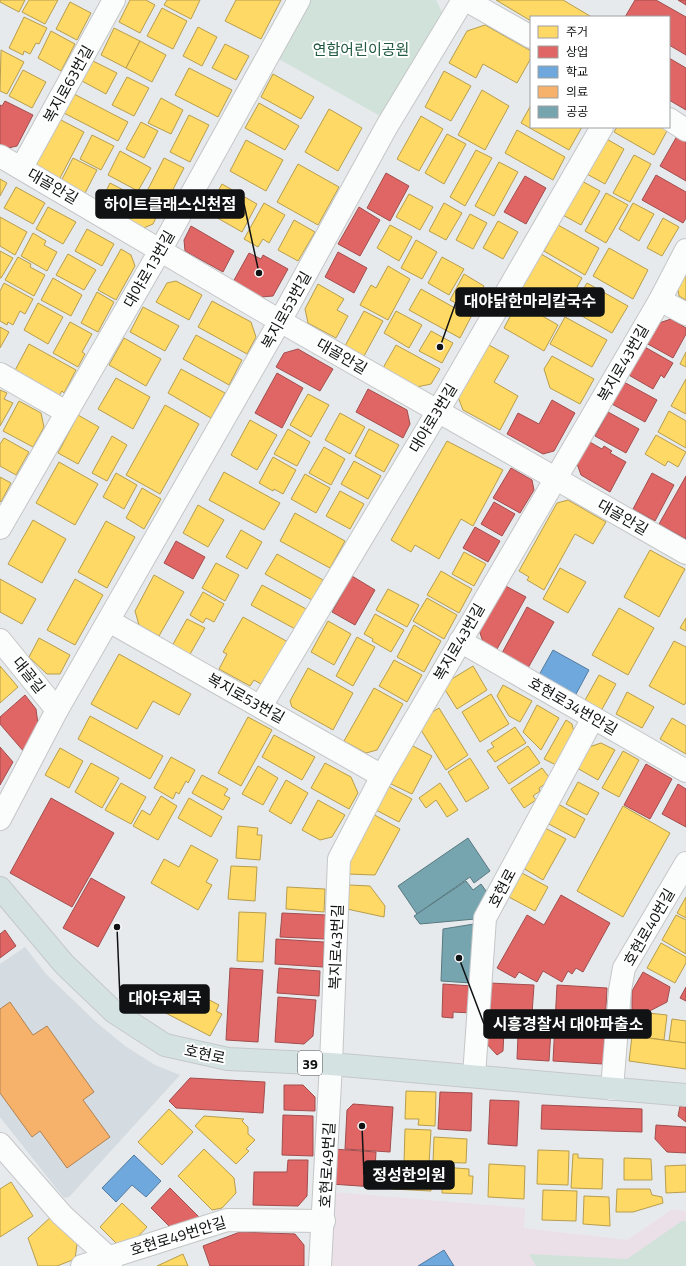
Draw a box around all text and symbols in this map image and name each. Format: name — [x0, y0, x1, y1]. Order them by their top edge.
legend — [530, 16, 670, 128]
text: 주거 — [566, 22, 588, 41]
park label: 연합어린이공원 — [313, 38, 409, 61]
street label: 복지로63번길 — [37, 41, 99, 127]
text: 상업 — [566, 42, 588, 61]
text: 학교 — [566, 62, 588, 81]
text: 의료 — [566, 82, 588, 101]
text: 공공 — [566, 102, 588, 121]
street label: 대골안길 — [23, 162, 83, 210]
callout: 하이트클래스신천점 — [96, 190, 244, 218]
text: 하이트클래스신천점 — [104, 192, 236, 216]
street label: 대야로13번길 — [118, 226, 180, 312]
street label: 복지로53번길 — [255, 267, 317, 353]
callout: 대야닭한마리칼국수 — [456, 288, 604, 316]
text: 대야닭한마리칼국수 — [464, 289, 597, 313]
street label: 복지로43번길 — [592, 320, 654, 406]
street label: 대골안길 — [312, 332, 372, 380]
street label: 대야로3번길 — [403, 379, 463, 457]
street label: 대골안길 — [593, 493, 653, 541]
street label: 복지로43번길 — [428, 599, 490, 685]
street label: 대골길 — [7, 652, 51, 698]
street label: 복지로53번길 — [203, 667, 289, 729]
street label: 호현로34번안길 — [524, 671, 622, 741]
street label: 호현로 — [482, 864, 522, 912]
street label: 호현로40번길 — [618, 884, 680, 970]
street label: 복지로43번길 — [323, 904, 349, 990]
callout: 대야우체국 — [120, 985, 209, 1013]
text: 대야우체국 — [128, 986, 202, 1010]
callout: 시흥경찰서 대야파출소 — [484, 1010, 651, 1038]
text: 시흥경찰서 대야파출소 — [493, 1012, 644, 1036]
street label: 호현로 — [182, 1038, 228, 1070]
road number: 39 — [298, 1051, 322, 1075]
street label: 호현로49번길 — [313, 1122, 341, 1208]
callout: 정성한의원 — [364, 1161, 454, 1189]
text: 정성한의원 — [372, 1163, 446, 1187]
street label: 호현로49번안길 — [127, 1210, 229, 1262]

